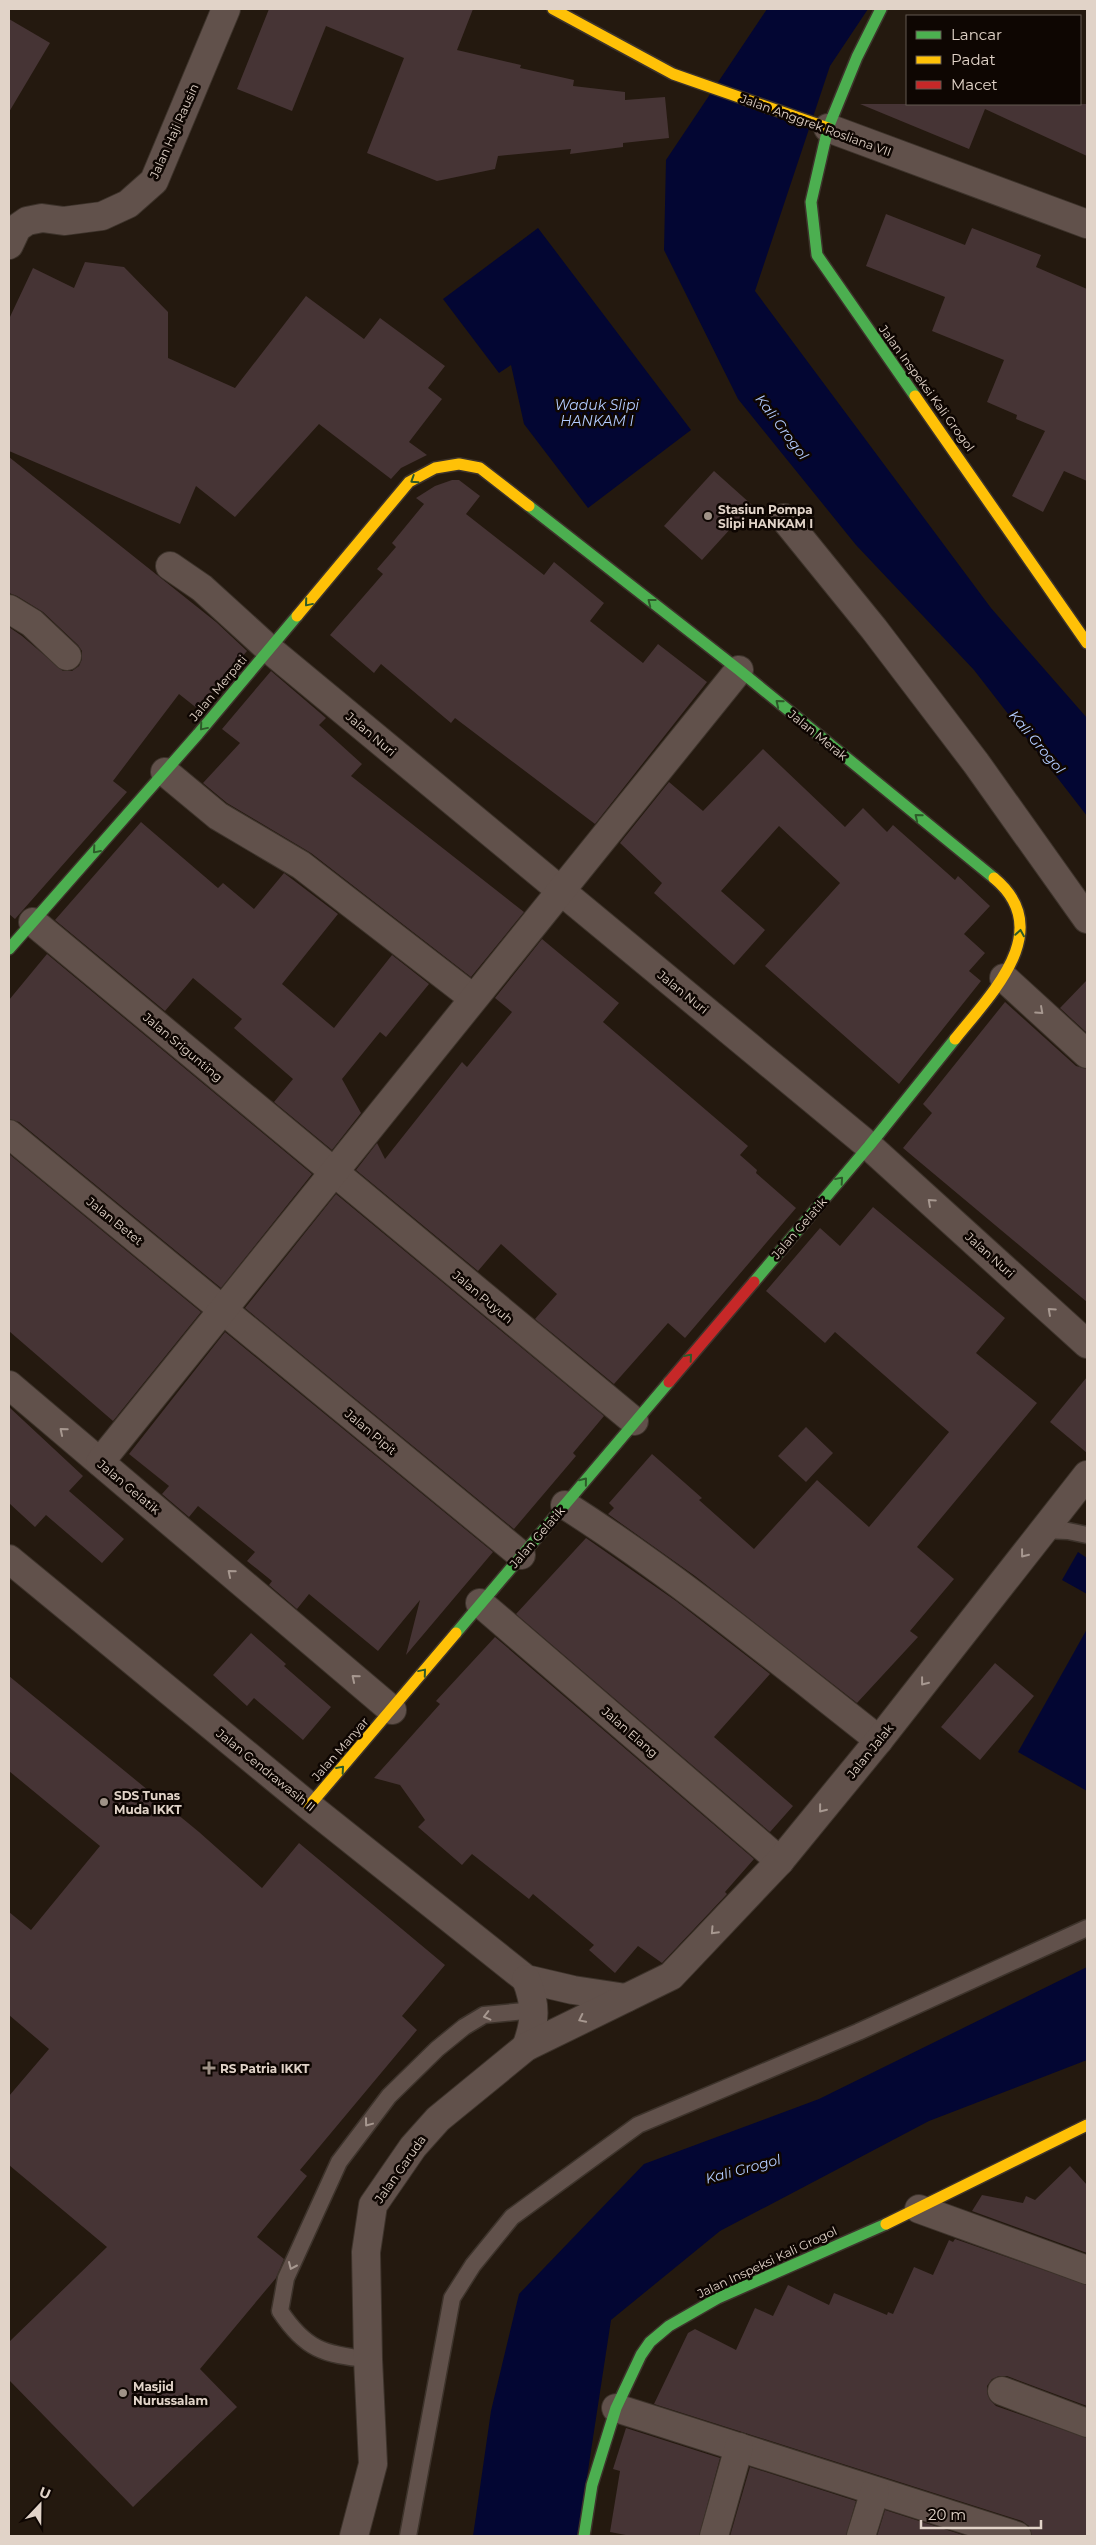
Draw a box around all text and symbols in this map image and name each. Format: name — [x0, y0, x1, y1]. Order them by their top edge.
legend — [906, 15, 1081, 105]
text: Lancar — [951, 25, 1002, 44]
text: Padat — [951, 50, 996, 69]
text: Macet — [951, 75, 998, 94]
street label: Jalan Haji Rausin — [146, 81, 202, 182]
street label: Jalan Anggrek Rosliana VII — [738, 90, 893, 159]
street label: Jalan Inspeksi Kali Grogol — [876, 321, 978, 454]
water label: Kali Grogol — [751, 391, 813, 464]
water label: Waduk Slipi HANKAM I — [555, 396, 639, 430]
one-way arrow — [410, 474, 419, 484]
place label: Stasiun Pompa Slipi HANKAM I — [718, 502, 813, 531]
marker: Stasiun Pompa Slipi HANKAM I — [702, 510, 714, 522]
one-way arrow — [305, 597, 314, 606]
one-way arrow — [647, 599, 657, 608]
street label: Jalan Merpati — [185, 652, 250, 725]
one-way arrow — [775, 699, 784, 708]
street label: Jalan Merak — [785, 706, 851, 764]
water label: Kali Grogol — [1005, 707, 1069, 778]
street label: Jalan Nuri — [342, 708, 399, 759]
one-way arrow — [200, 722, 209, 731]
one-way arrow — [915, 814, 924, 822]
one-way arrow — [93, 844, 102, 853]
one-way arrow — [1015, 928, 1025, 937]
street label: Jalan Nuri — [654, 967, 711, 1017]
one-way arrow — [1034, 1005, 1043, 1014]
street label: Jalan Srigunting — [140, 1009, 226, 1085]
one-way arrow — [834, 1177, 843, 1186]
street label: Jalan Betet — [83, 1193, 146, 1248]
street label: Jalan Gelatik — [768, 1193, 830, 1263]
one-way arrow — [928, 1199, 937, 1208]
street label: Jalan Nuri — [962, 1229, 1017, 1281]
street label: Jalan Puyuh — [449, 1267, 516, 1327]
one-way arrow — [1048, 1308, 1057, 1317]
one-way arrow — [683, 1353, 692, 1362]
street label: Jalan Pipit — [341, 1405, 400, 1458]
one-way arrow — [59, 1428, 68, 1437]
street label: Jalan Gelatik — [94, 1456, 164, 1518]
one-way arrow — [579, 1478, 587, 1487]
street label: Jalan Gelatik — [506, 1502, 568, 1572]
one-way arrow — [1021, 1548, 1029, 1557]
one-way arrow — [227, 1570, 236, 1579]
one-way arrow — [417, 1669, 426, 1678]
one-way arrow — [351, 1675, 360, 1684]
one-way arrow — [921, 1677, 930, 1686]
street label: Jalan Elang — [598, 1703, 661, 1760]
street label: Jalan Manyar — [308, 1714, 372, 1785]
street label: Jalan Jalak — [843, 1720, 897, 1782]
street label: Jalan Cendrawasih II — [213, 1725, 318, 1814]
one-way arrow — [335, 1766, 344, 1775]
place label: SDS Tunas Muda IKKT — [114, 1788, 182, 1817]
marker: SDS Tunas Muda IKKT — [98, 1796, 110, 1808]
one-way arrow — [819, 1804, 828, 1813]
one-way arrow — [711, 1925, 720, 1934]
one-way arrow — [483, 2010, 491, 2021]
one-way arrow — [578, 2013, 587, 2023]
marker: RS Patria IKKT — [202, 2061, 216, 2075]
place label: RS Patria IKKT — [220, 2061, 310, 2076]
one-way arrow — [365, 2117, 374, 2127]
street label: Jalan Garuda — [371, 2132, 429, 2207]
water label: Kali Grogol — [703, 2150, 783, 2188]
street label: Jalan Inspeksi Kali Grogol — [694, 2223, 839, 2301]
one-way arrow — [287, 2261, 298, 2270]
place label: Masjid Nurussalam — [133, 2379, 208, 2408]
marker: Masjid Nurussalam — [117, 2387, 129, 2399]
north arrow — [15, 2480, 65, 2530]
text: U — [36, 2483, 53, 2503]
scale bar — [921, 2498, 1041, 2530]
text: 20 m — [928, 2505, 966, 2524]

